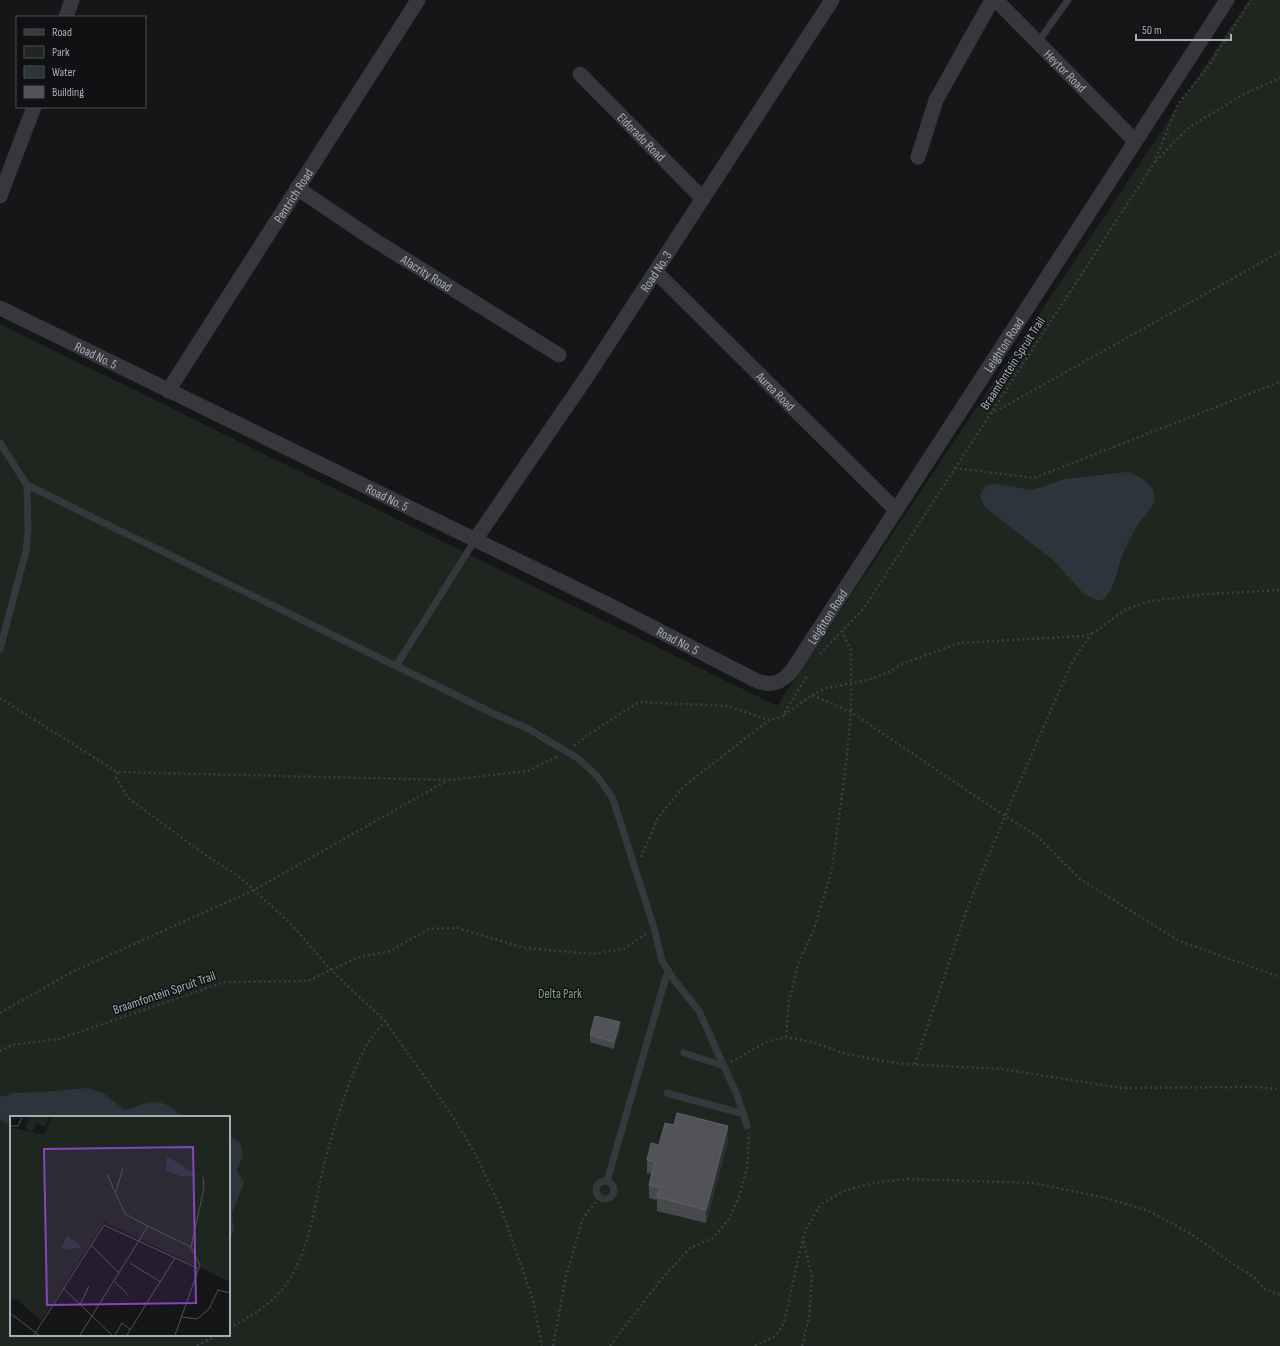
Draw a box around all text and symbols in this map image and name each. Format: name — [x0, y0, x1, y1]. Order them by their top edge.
legend — [16, 16, 146, 108]
scale bar — [1136, 16, 1231, 42]
text: 50 m — [1142, 23, 1162, 38]
text: Road — [52, 25, 72, 40]
text: Park — [52, 45, 70, 60]
street label: Heytor Road — [1040, 46, 1089, 96]
text: Water — [52, 65, 76, 80]
text: Building — [52, 85, 84, 100]
street label: Eldorado Road — [614, 110, 668, 165]
street label: Pentrich Road — [271, 166, 317, 226]
street label: Road No. 3 — [637, 248, 676, 295]
street label: Alacrity Road — [397, 251, 455, 295]
street label: Braamfontein Spruit Trail — [977, 314, 1049, 413]
street label: Leighton Road — [981, 315, 1028, 376]
street label: Road No. 5 — [72, 339, 120, 373]
street label: Aurea Road — [752, 368, 798, 414]
street label: Road No. 5 — [363, 481, 411, 515]
street label: Leighton Road — [804, 587, 851, 647]
street label: Road No. 5 — [654, 624, 701, 659]
street label: Braamfontein Spruit Trail — [111, 968, 218, 1018]
park label: Delta Park — [538, 986, 582, 1002]
inset map — [10, 1116, 230, 1336]

